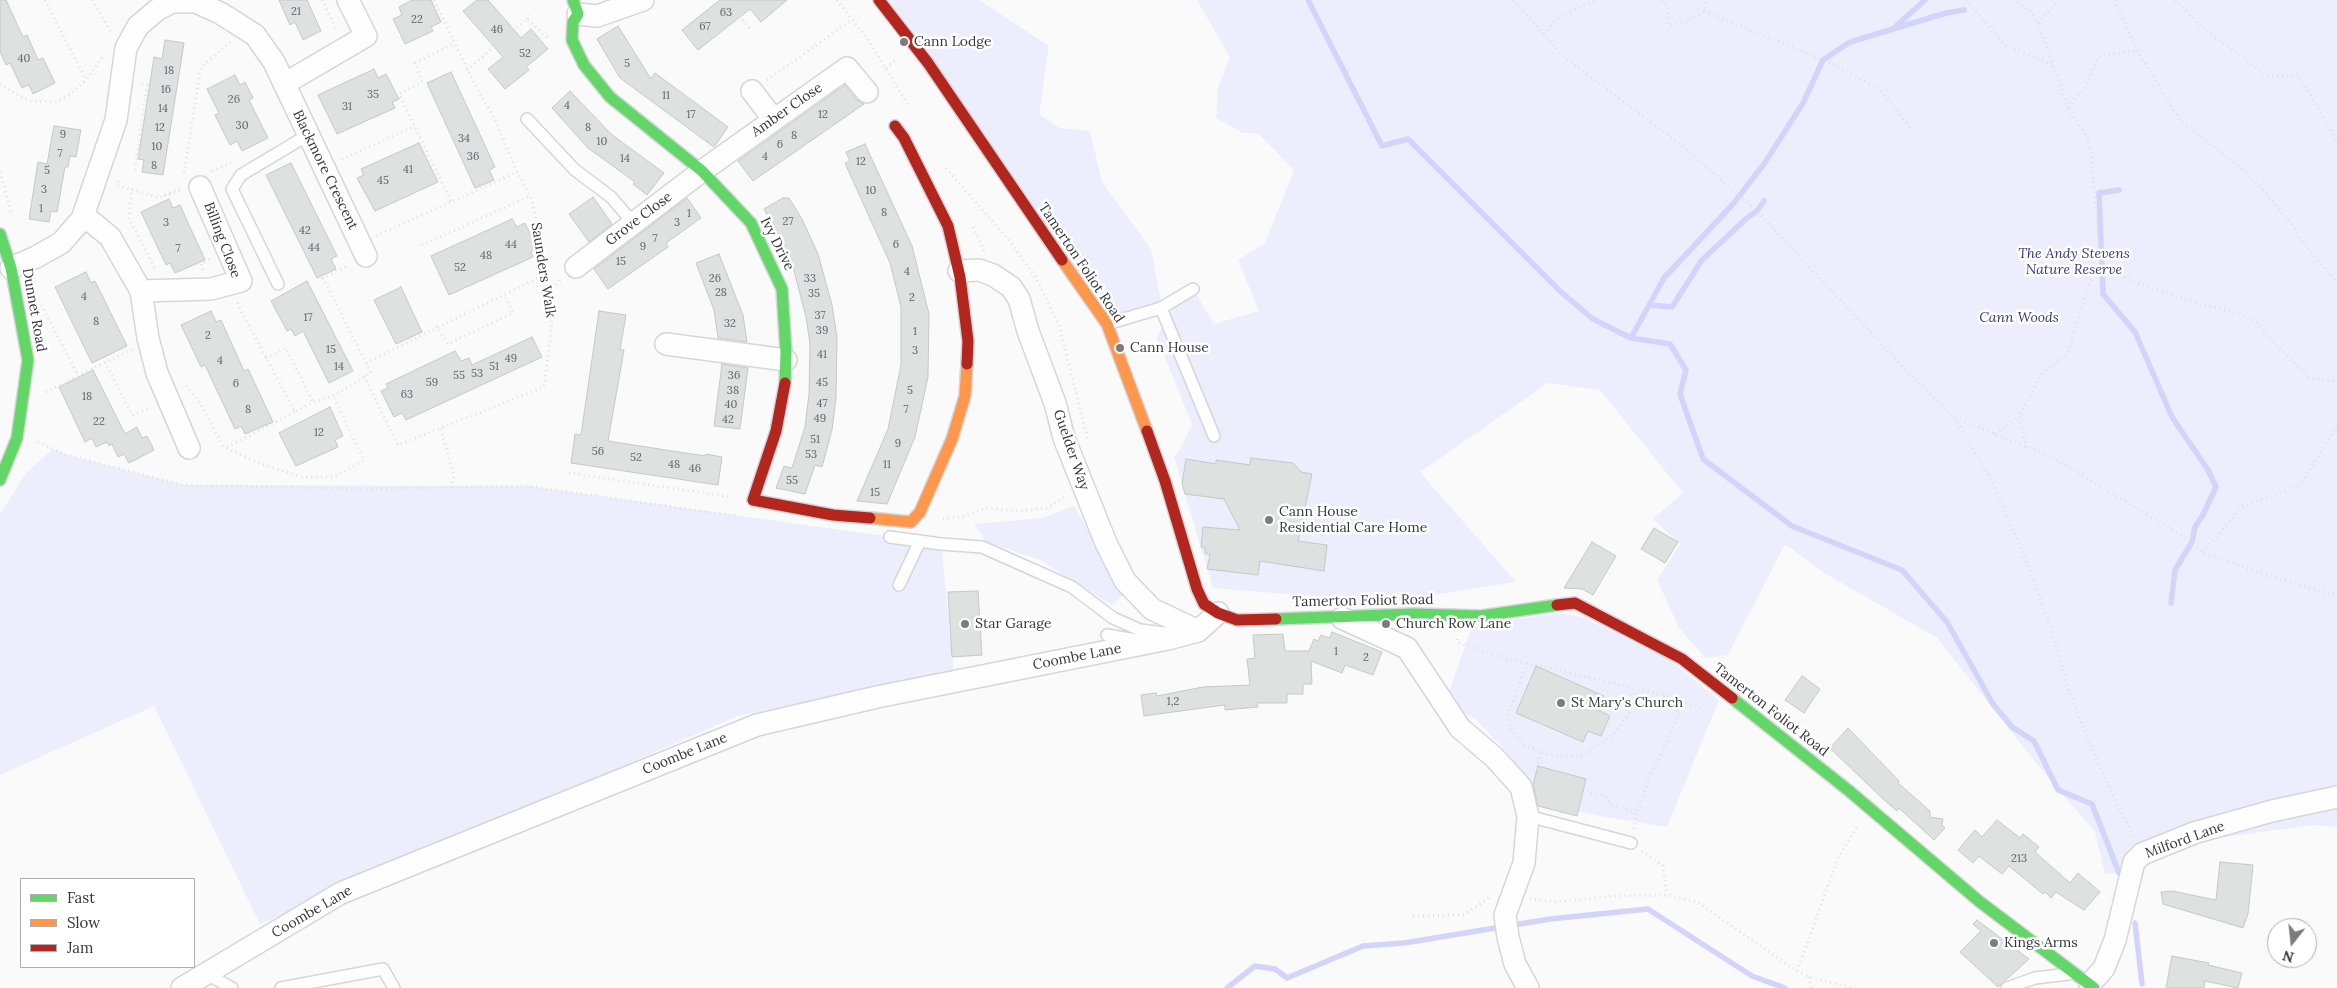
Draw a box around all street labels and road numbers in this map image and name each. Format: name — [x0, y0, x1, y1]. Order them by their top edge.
street label: Amber Close — [748, 79, 826, 141]
street label: Blackmore Crescent — [289, 107, 361, 233]
street label: Grove Close — [602, 189, 676, 249]
street label: Billing Close — [200, 200, 244, 280]
street label: Tamerton Foliot Road — [1035, 200, 1127, 326]
street label: Ivy Drive — [756, 215, 798, 273]
street label: Saunders Walk — [527, 221, 559, 319]
street label: Dunnet Road — [18, 267, 50, 353]
street label: Guelder Way — [1049, 408, 1093, 492]
street label: Tamerton Foliot Road — [1292, 591, 1434, 611]
street label: Coombe Lane — [1031, 640, 1123, 674]
street label: Tamerton Foliot Road — [1710, 660, 1832, 760]
street label: Coombe Lane — [640, 729, 730, 779]
street label: Milford Lane — [2143, 818, 2227, 862]
street label: Coombe Lane — [269, 882, 355, 942]

